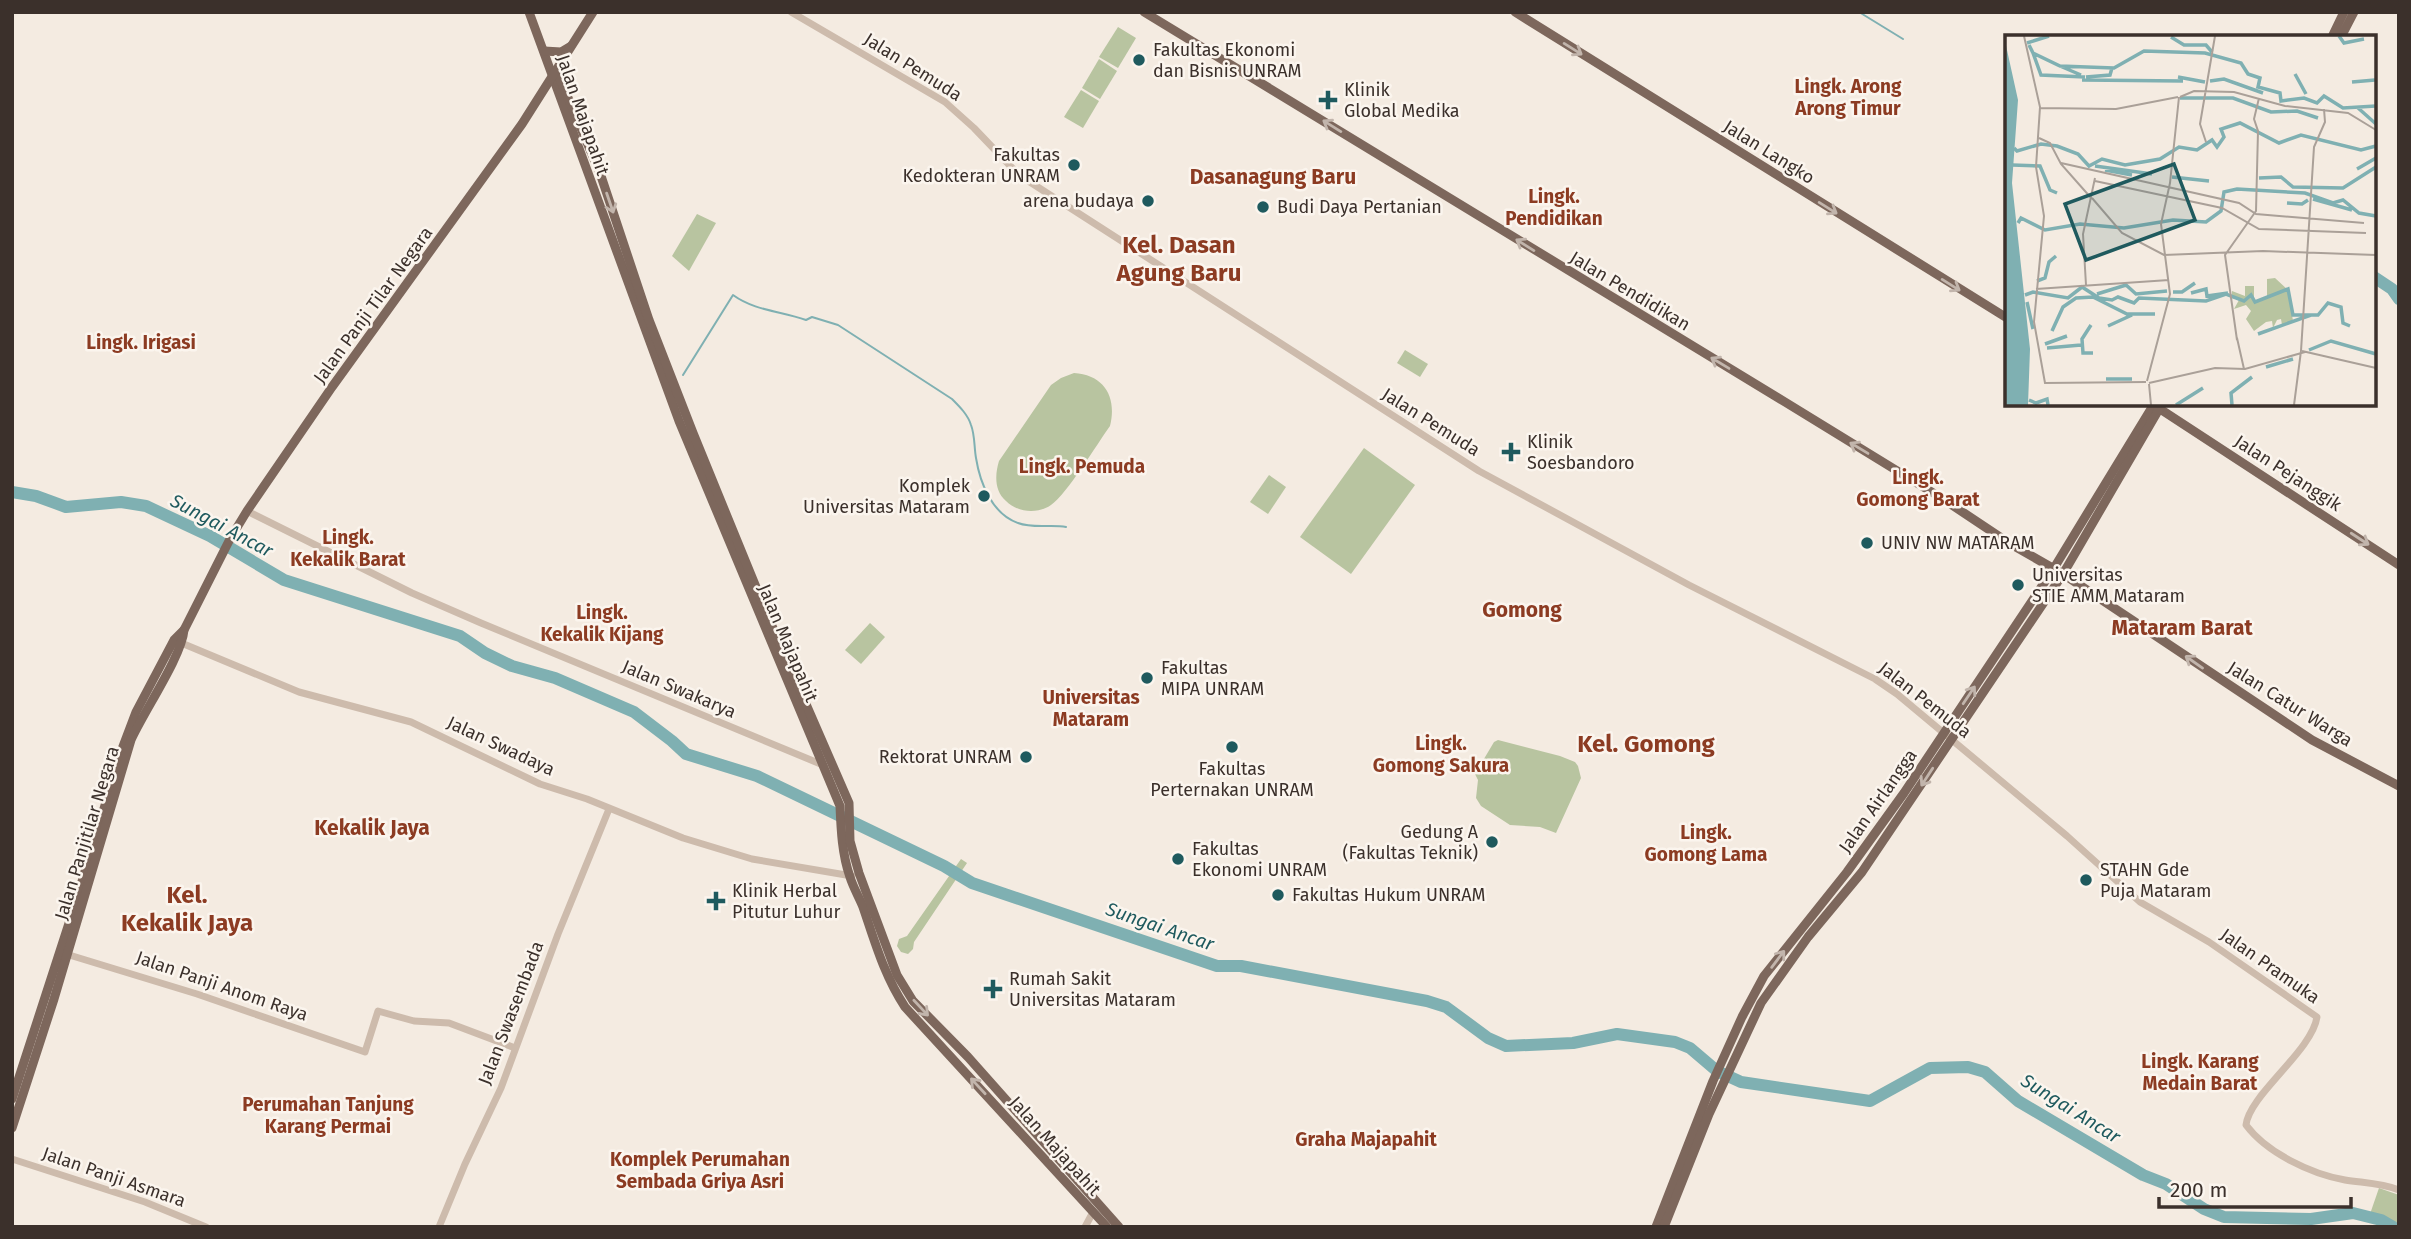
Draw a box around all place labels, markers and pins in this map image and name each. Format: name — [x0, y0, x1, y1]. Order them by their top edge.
place label: Fakultas Ekonomi dan Bisnis UNRAM — [1153, 39, 1302, 82]
marker: Fakultas Ekonomi dan Bisnis UNRAM — [1131, 52, 1147, 68]
place label: Klinik Global Medika — [1344, 79, 1460, 122]
marker: Klinik Global Medika — [1318, 90, 1338, 110]
place label: Fakultas Kedokteran UNRAM — [902, 144, 1060, 187]
marker: Fakultas Kedokteran UNRAM — [1066, 157, 1082, 173]
place label: arena budaya — [1023, 190, 1134, 212]
marker: arena budaya — [1140, 193, 1156, 209]
place label: Budi Daya Pertanian — [1277, 196, 1442, 218]
marker: Budi Daya Pertanian — [1255, 199, 1271, 215]
place label: Klinik Soesbandoro — [1527, 431, 1635, 474]
marker: Klinik Soesbandoro — [1501, 442, 1521, 462]
place label: Komplek Universitas Mataram — [803, 475, 971, 518]
marker: Komplek Universitas Mataram — [976, 488, 992, 504]
place label: UNIV NW MATARAM — [1881, 532, 2035, 554]
marker: UNIV NW MATARAM — [1859, 535, 1875, 551]
place label: Universitas STIE AMM Mataram — [2032, 564, 2185, 607]
marker: Universitas STIE AMM Mataram — [2010, 577, 2026, 593]
place label: Fakultas MIPA UNRAM — [1161, 657, 1264, 700]
marker: Fakultas MIPA UNRAM — [1139, 670, 1155, 686]
marker: Fakultas Perternakan UNRAM — [1224, 739, 1240, 755]
place label: Rektorat UNRAM — [879, 746, 1012, 768]
marker: Rektorat UNRAM — [1018, 749, 1034, 765]
place label: Fakultas Perternakan UNRAM — [1150, 758, 1314, 801]
place label: Gedung A (Fakultas Teknik) — [1343, 821, 1479, 864]
marker: Gedung A (Fakultas Teknik) — [1484, 834, 1500, 850]
place label: Fakultas Ekonomi UNRAM — [1192, 838, 1327, 881]
marker: Fakultas Ekonomi UNRAM — [1170, 851, 1186, 867]
place label: STAHN Gde Puja Mataram — [2100, 859, 2212, 902]
marker: STAHN Gde Puja Mataram — [2078, 872, 2094, 888]
place label: Klinik Herbal Pitutur Luhur — [732, 880, 840, 923]
place label: Fakultas Hukum UNRAM — [1292, 884, 1485, 906]
marker: Fakultas Hukum UNRAM — [1270, 887, 1286, 903]
marker: Klinik Herbal Pitutur Luhur — [706, 891, 726, 911]
place label: Rumah Sakit Universitas Mataram — [1009, 968, 1176, 1011]
marker: Rumah Sakit Universitas Mataram — [983, 979, 1003, 999]

